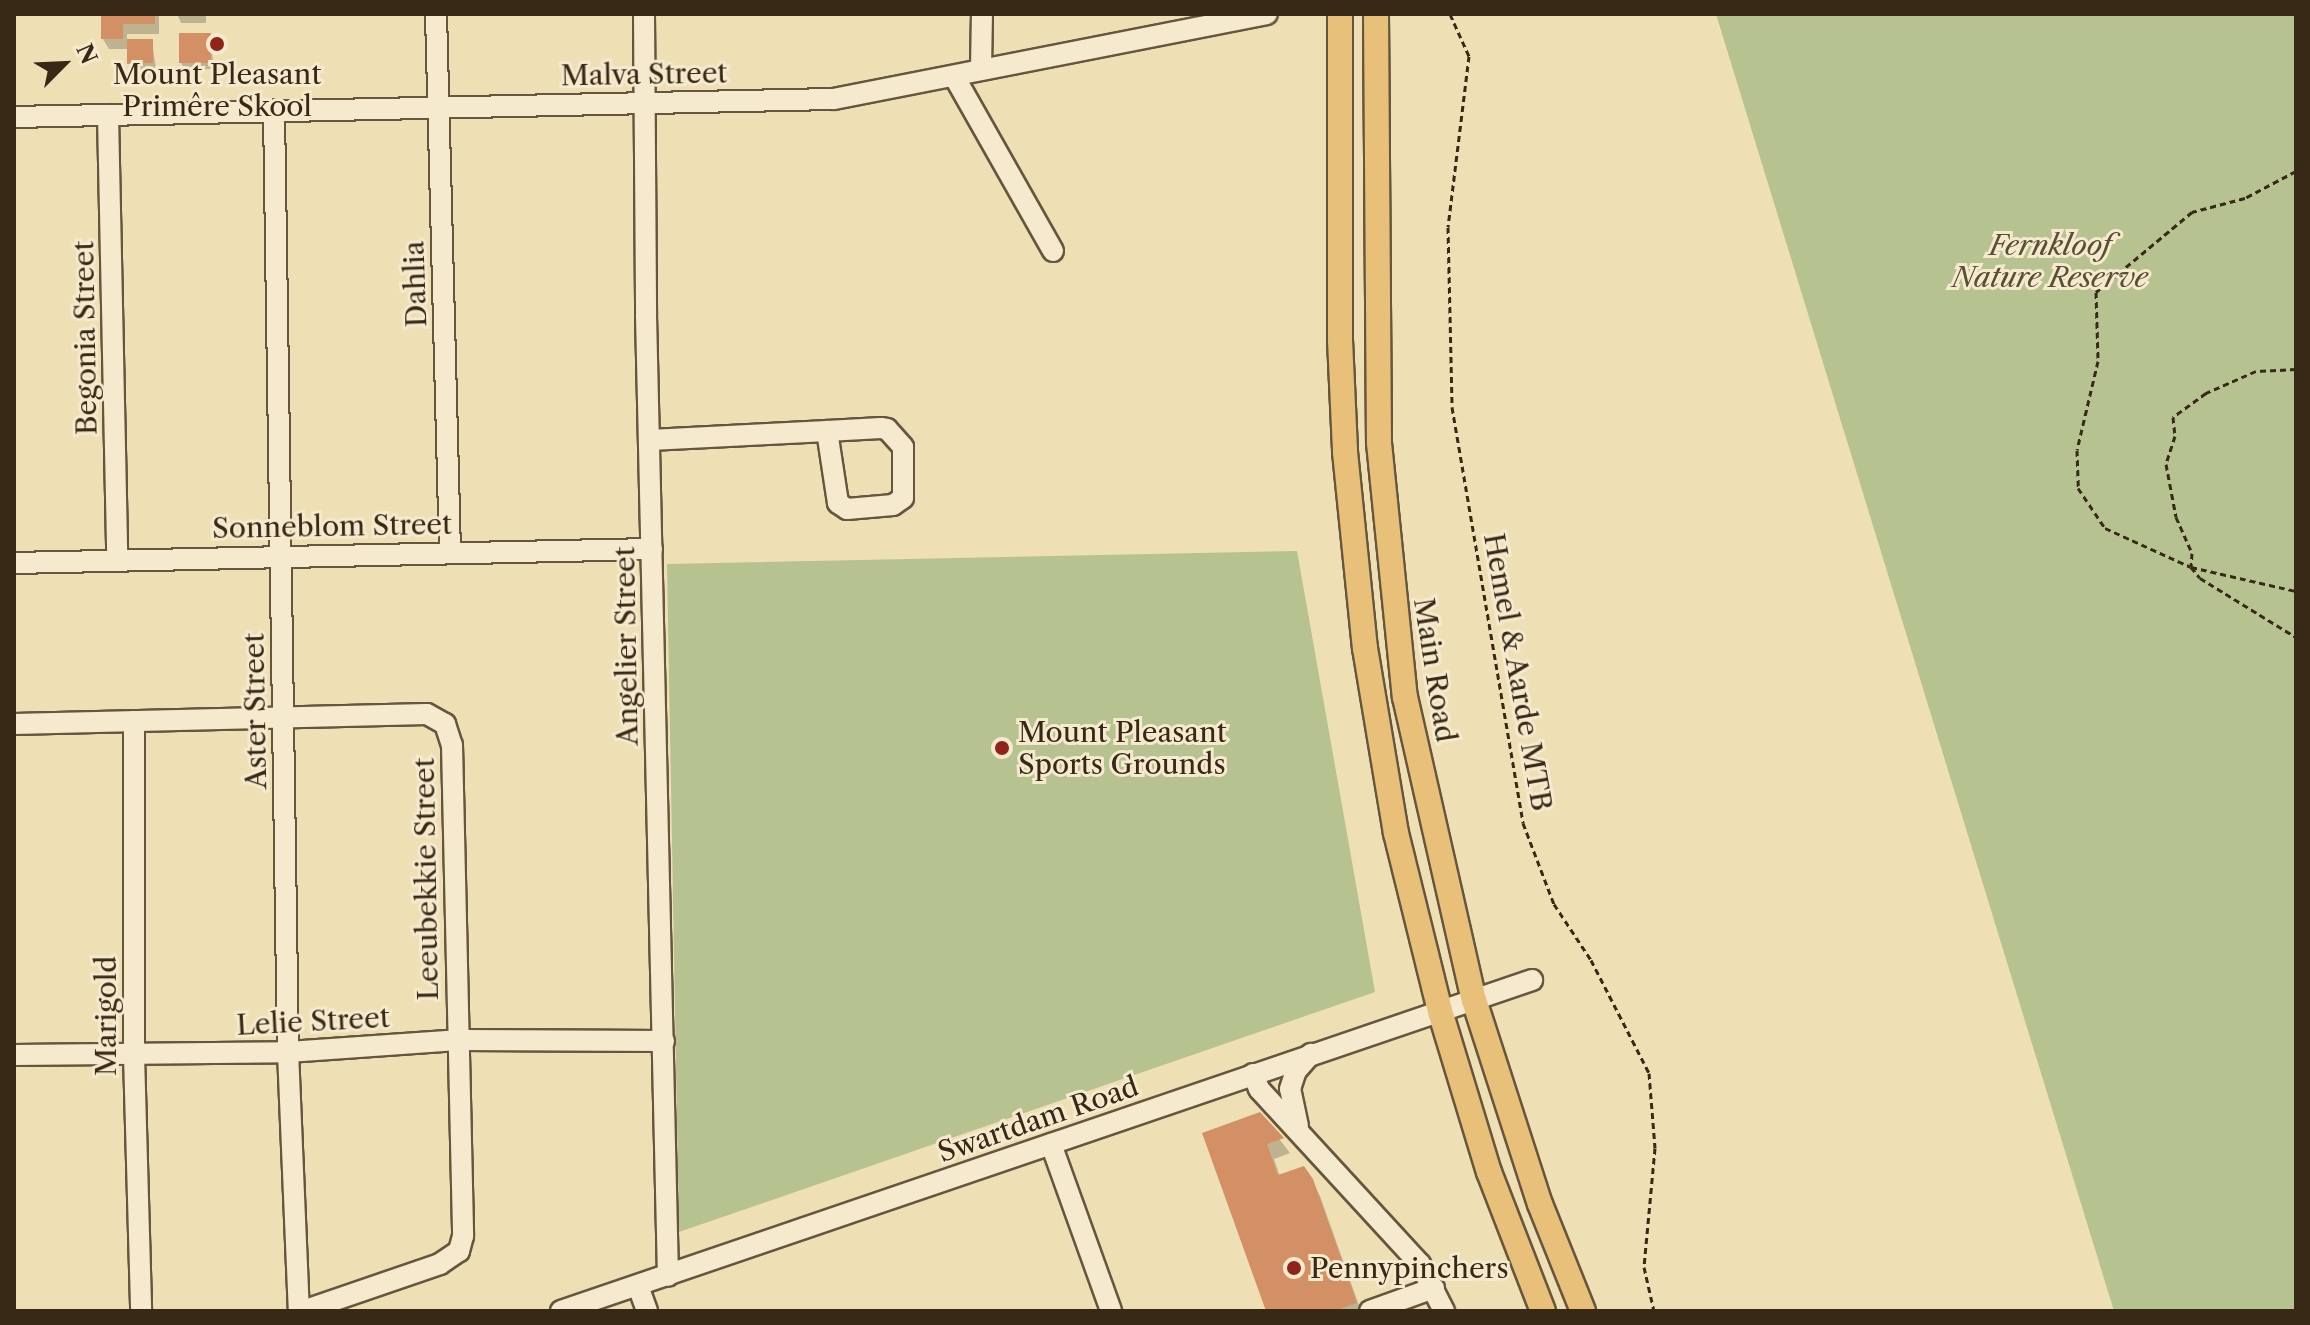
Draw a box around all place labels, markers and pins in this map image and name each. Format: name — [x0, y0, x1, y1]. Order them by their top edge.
marker: Mount Pleasant Primêre Skool — [208, 35, 226, 53]
place label: Mount Pleasant Primêre Skool — [113, 57, 321, 123]
place label: Mount Pleasant Sports Grounds — [1018, 715, 1227, 781]
marker: Mount Pleasant Sports Grounds — [993, 739, 1011, 757]
place label: Pennypinchers — [1310, 1251, 1509, 1285]
marker: Pennypinchers — [1285, 1259, 1303, 1277]

